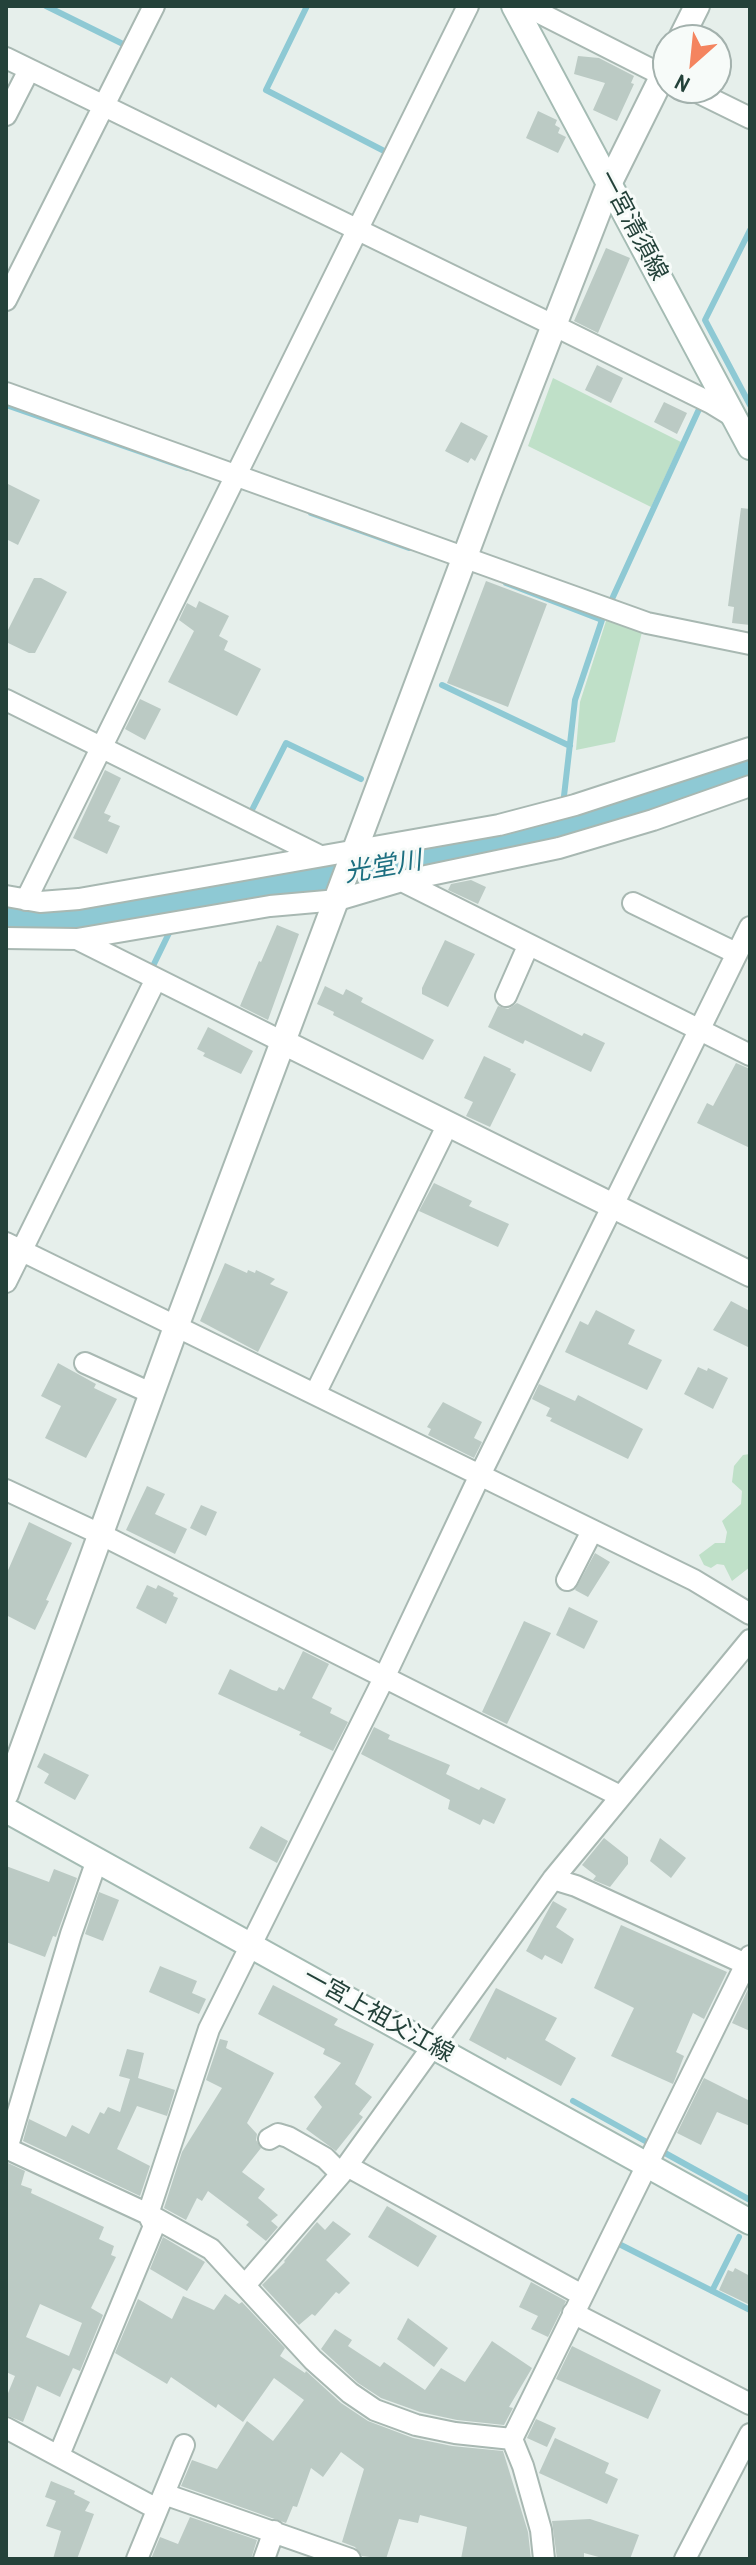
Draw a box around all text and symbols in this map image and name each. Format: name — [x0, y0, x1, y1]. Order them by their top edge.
north arrow — [652, 24, 732, 104]
text: N — [669, 67, 695, 100]
street label: 一宮清須線 — [591, 166, 673, 286]
water label: 光堂川 — [342, 846, 424, 890]
street label: 一宮上祖父江線 — [298, 1963, 458, 2069]

